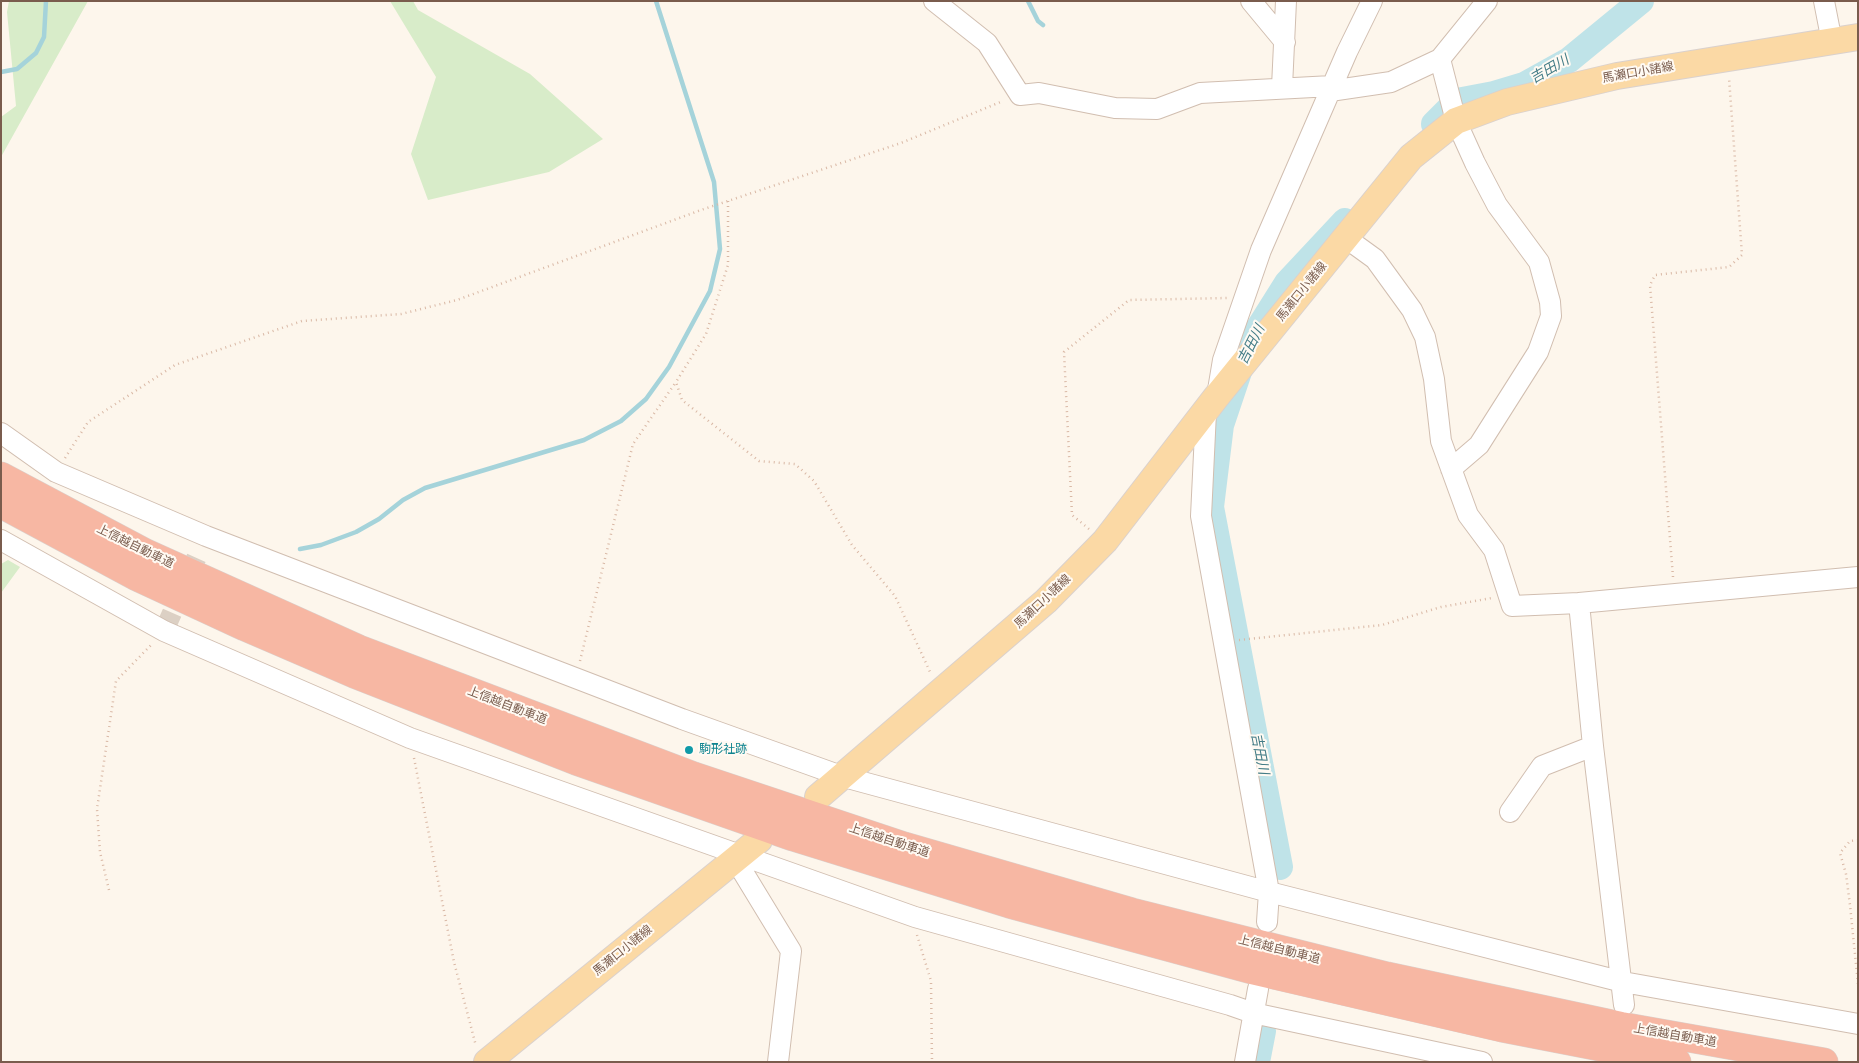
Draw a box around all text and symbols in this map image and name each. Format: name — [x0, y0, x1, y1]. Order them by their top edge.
water label: 吉田川 — [1528, 52, 1572, 88]
street label: 馬瀬口小諸線 — [1601, 60, 1675, 86]
street label: 馬瀬口小諸線 — [1274, 259, 1330, 325]
water label: 吉田川 — [1235, 322, 1269, 368]
street label: 上信越自動車道 — [94, 522, 176, 572]
street label: 馬瀬口小諸線 — [1012, 572, 1074, 632]
street label: 上信越自動車道 — [465, 684, 549, 728]
water label: 吉田川 — [1247, 732, 1271, 776]
place label: 駒形社跡 — [699, 743, 747, 757]
marker: 駒形社跡 — [683, 744, 695, 756]
street label: 上信越自動車道 — [847, 821, 931, 861]
street label: 馬瀬口小諸線 — [590, 923, 656, 979]
street label: 上信越自動車道 — [1237, 933, 1321, 967]
street label: 上信越自動車道 — [1632, 1022, 1718, 1050]

